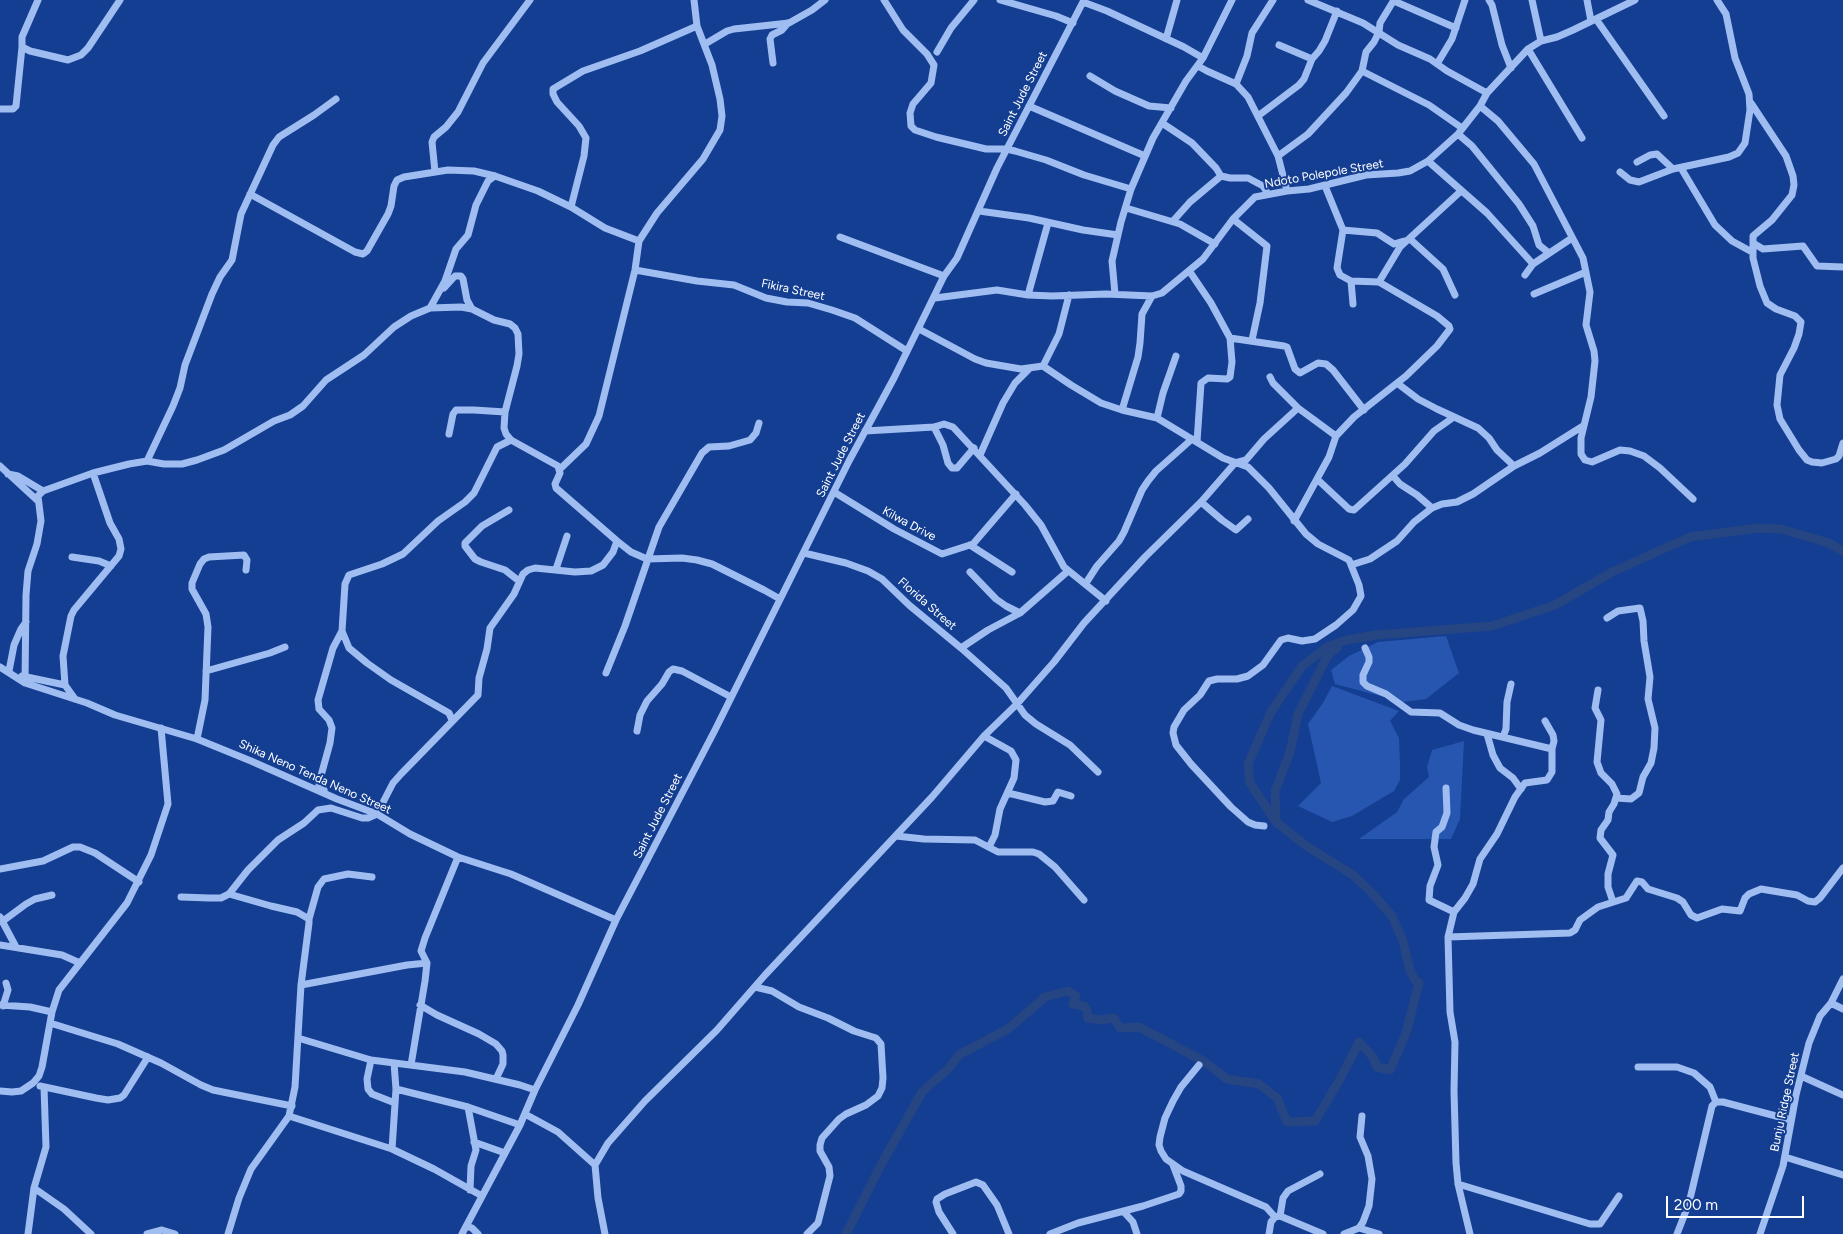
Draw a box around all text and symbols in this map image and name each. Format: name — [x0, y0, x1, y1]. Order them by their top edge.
street label: Saint Jude Street — [995, 49, 1051, 139]
street label: Ndoto Polepole Street — [1263, 156, 1385, 192]
street label: Fikira Street — [760, 276, 826, 304]
street label: Saint Jude Street — [813, 410, 869, 500]
street label: Kilwa Drive — [880, 504, 938, 544]
street label: Florida Street — [895, 575, 959, 633]
street label: Shika Neno Tenda Neno Street — [237, 737, 393, 817]
street label: Saint Jude Street — [630, 771, 686, 861]
street label: Bunju Ridge Street — [1767, 1051, 1803, 1153]
scale bar — [1668, 1186, 1806, 1218]
text: 200 m — [1674, 1196, 1718, 1214]

